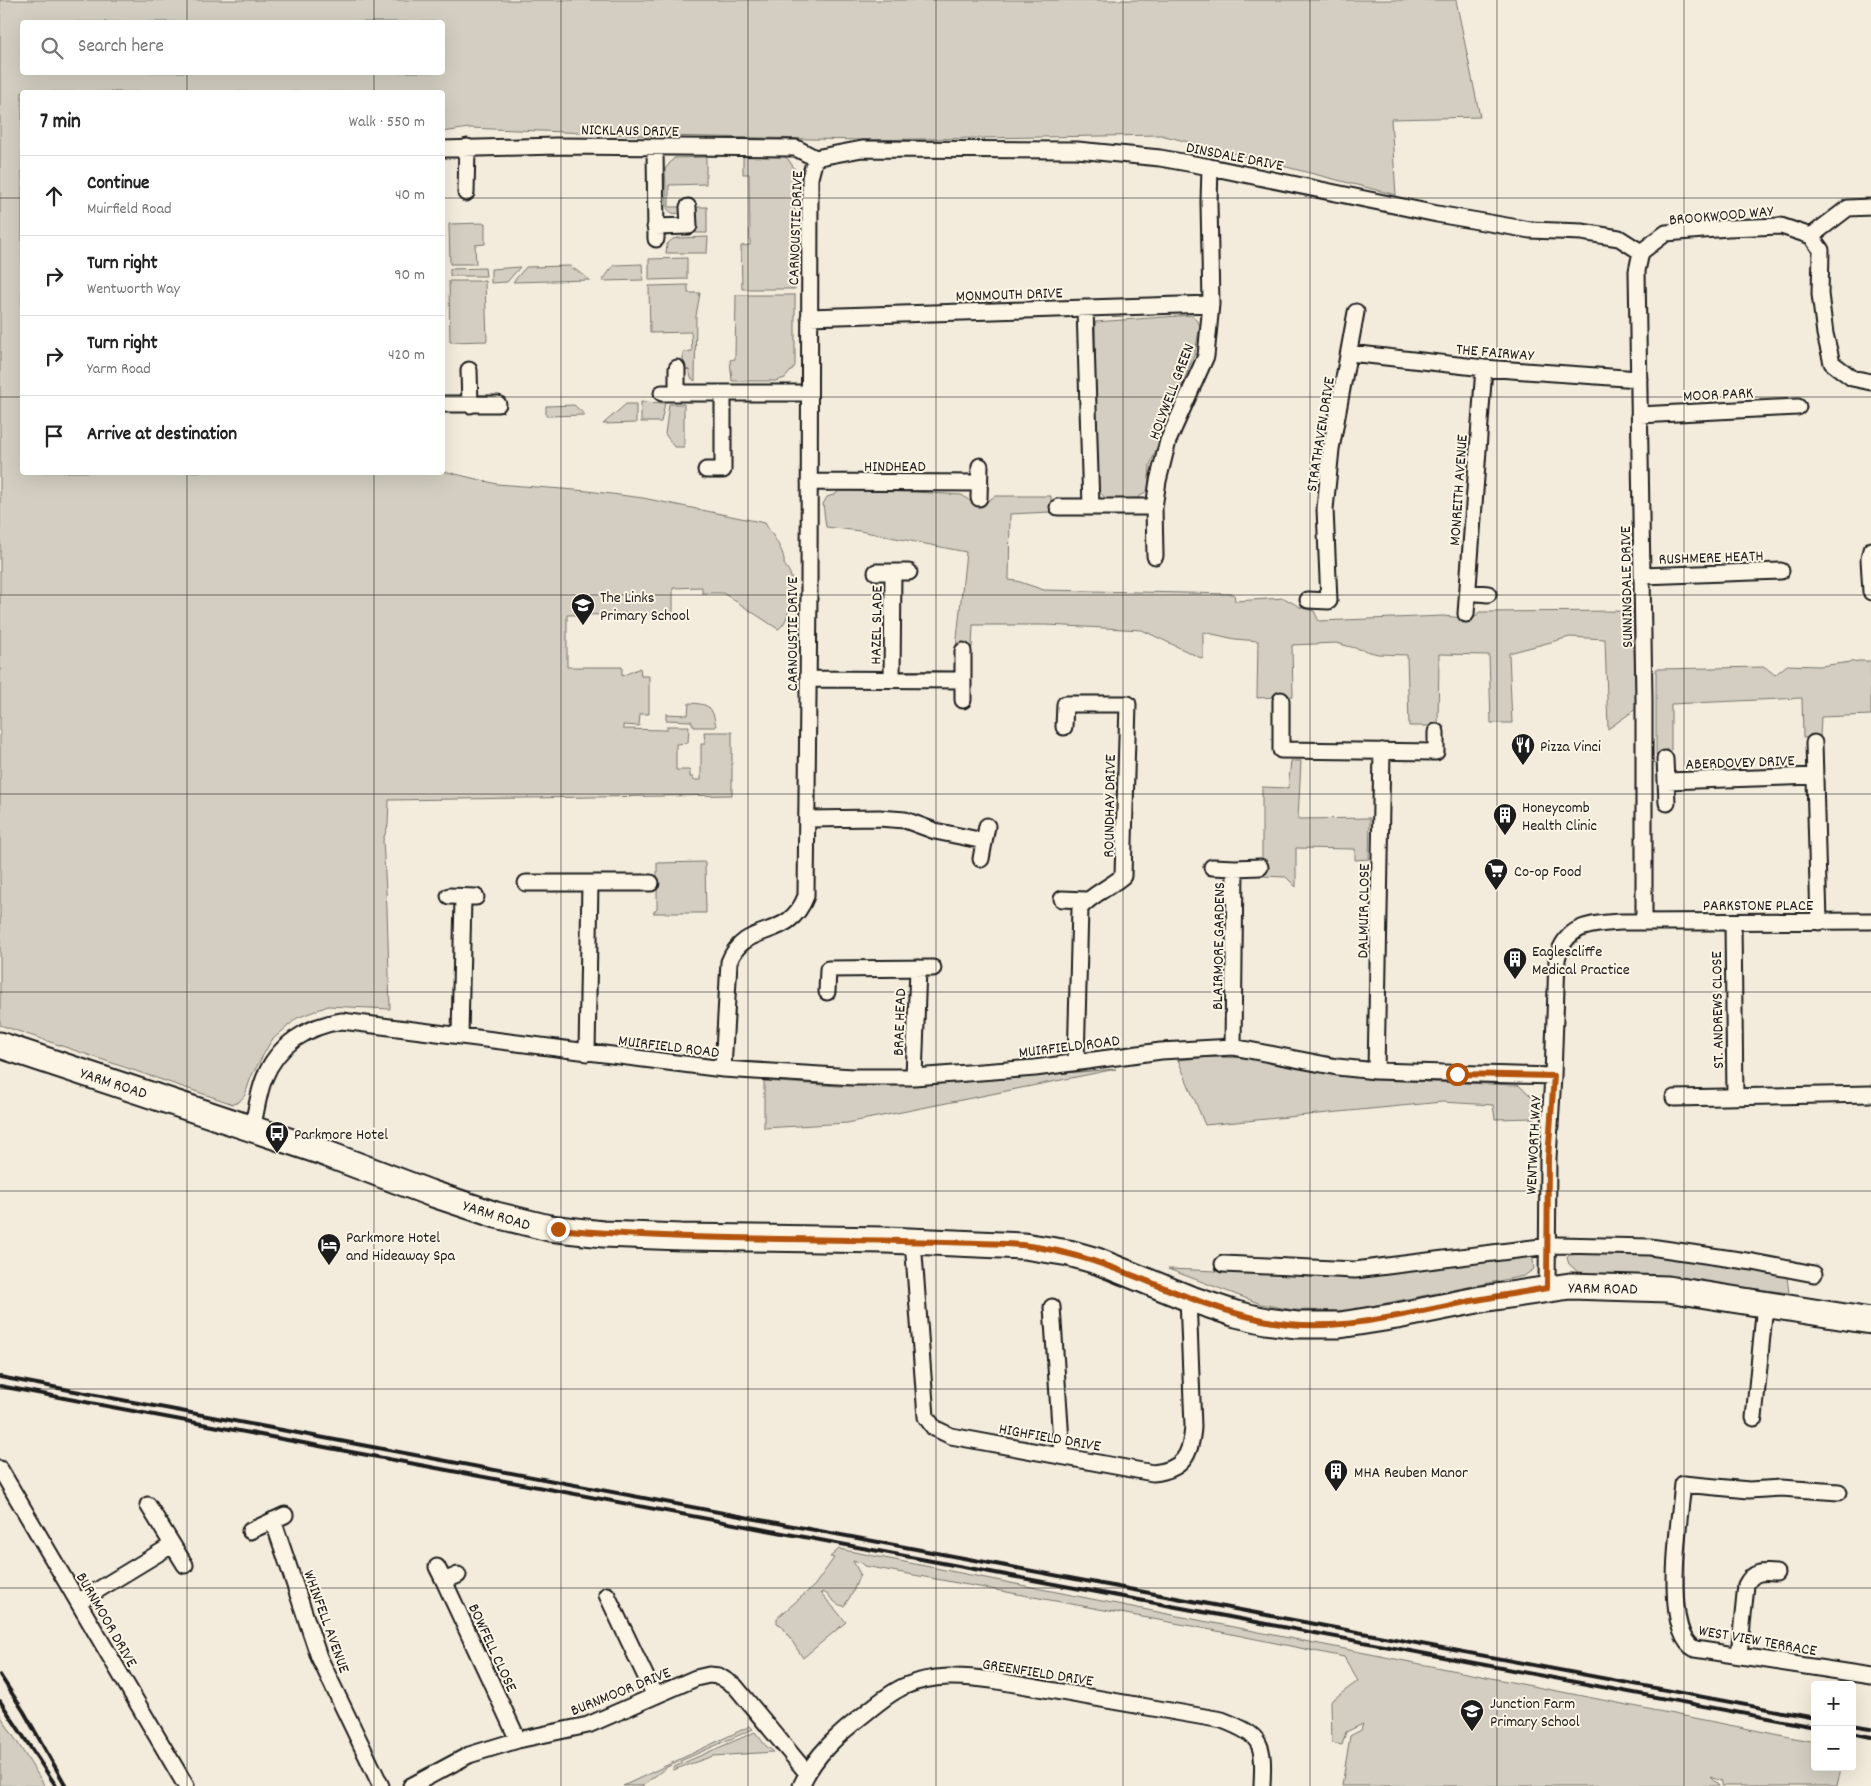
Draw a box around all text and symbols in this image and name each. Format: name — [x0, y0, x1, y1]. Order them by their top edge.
search box — [20, 20, 445, 75]
icon: search — [38, 34, 66, 62]
text: Search here — [78, 34, 164, 61]
text: 7 min — [40, 108, 81, 138]
text: Walk · 550 m — [349, 111, 425, 134]
street label: NICKLAUS DRIVE — [581, 119, 680, 144]
street label: DINSDALE DRIVE — [1184, 137, 1286, 178]
street label: CARNOUSTIE DRIVE — [783, 170, 810, 286]
text: Continue — [87, 171, 149, 198]
icon: ahead — [40, 182, 68, 210]
text: 40 m — [395, 184, 425, 207]
text: Muirfield Road — [87, 198, 171, 221]
street label: BROOKWOOD WAY — [1668, 200, 1775, 232]
text: Turn right — [87, 251, 158, 278]
icon: right — [40, 262, 68, 290]
text: 90 m — [394, 264, 425, 287]
text: Wentworth Way — [87, 278, 180, 301]
street label: MONMOUTH DRIVE — [955, 282, 1064, 309]
text: Turn right — [87, 331, 158, 358]
street label: THE FAIRWAY — [1455, 339, 1536, 368]
street label: HOLYWELL GREEN — [1143, 340, 1201, 443]
icon: right — [40, 342, 68, 370]
text: 420 m — [388, 344, 425, 367]
text: Yarm Road — [87, 358, 151, 381]
street label: STRATHAVEN DRIVE — [1301, 375, 1342, 493]
street label: MOOR PARK — [1682, 382, 1754, 409]
icon: arrive — [40, 422, 68, 450]
text: Arrive at destination — [87, 422, 237, 449]
street label: MONREITH AVENUE — [1444, 433, 1475, 546]
street label: HINDHEAD — [864, 456, 926, 479]
street label: SUNNINGDALE DRIVE — [1615, 525, 1640, 648]
street label: RUSHMERE HEATH — [1658, 545, 1764, 572]
street label: CARNOUSTIE DRIVE — [782, 576, 805, 691]
street label: HAZEL SLADE — [865, 584, 890, 665]
place label: The Links Primary School — [600, 587, 690, 628]
school or university icon: The Links Primary School — [570, 592, 596, 626]
restaurant icon: Pizza Vinci — [1510, 732, 1536, 766]
place label: Pizza Vinci — [1540, 736, 1601, 759]
street label: ABERDOVEY DRIVE — [1685, 750, 1796, 777]
street label: ROUNDHAY DRIVE — [1098, 753, 1123, 858]
place label: Honeycomb Health Clinic — [1522, 797, 1597, 838]
building icon: Honeycomb Health Clinic — [1492, 802, 1518, 836]
supermarket icon: Co-op Food — [1483, 857, 1509, 891]
place label: Co-op Food — [1514, 861, 1582, 884]
street label: DALMUIR CLOSE — [1352, 863, 1377, 959]
street label: BLAIRMORE GARDENS — [1207, 882, 1232, 1010]
street label: PARKSTONE PLACE — [1703, 895, 1814, 918]
place label: Eaglescliffe Medical Practice — [1532, 941, 1630, 982]
building icon: Eaglescliffe Medical Practice — [1502, 946, 1528, 980]
street label: ST. ANDREWS CLOSE — [1706, 950, 1731, 1069]
street label: BRAE HEAD — [888, 988, 913, 1056]
street label: MUIRFIELD ROAD — [617, 1030, 721, 1065]
street label: MUIRFIELD ROAD — [1017, 1030, 1121, 1065]
street label: YARM ROAD — [77, 1063, 150, 1106]
route start — [1446, 1063, 1469, 1086]
street label: WENTWORTH WAY — [1520, 1094, 1549, 1195]
bus stop icon: Parkmore Hotel — [264, 1120, 290, 1154]
place label: Parkmore Hotel — [294, 1124, 388, 1147]
street label: YARM ROAD — [460, 1195, 533, 1238]
route end — [547, 1218, 570, 1241]
place label: Parkmore Hotel and Hideaway Spa — [346, 1227, 456, 1268]
hotel icon: Parkmore Hotel and Hideaway Spa — [316, 1232, 342, 1266]
street label: YARM ROAD — [1568, 1277, 1638, 1302]
street label: HIGHFIELD DRIVE — [997, 1418, 1103, 1459]
building icon: MHA Reuben Manor — [1323, 1458, 1349, 1492]
place label: MHA Reuben Manor — [1354, 1462, 1468, 1485]
street label: WHINFELL AVENUE — [296, 1567, 355, 1677]
street label: BURNMOOR DRIVE — [69, 1569, 143, 1673]
street label: BOWFELL CLOSE — [461, 1600, 523, 1697]
street label: WEST VIEW TERRACE — [1697, 1620, 1819, 1663]
street label: GREENFIELD DRIVE — [980, 1653, 1095, 1694]
street label: BURNMOOR DRIVE — [567, 1661, 675, 1723]
map controls — [1811, 1681, 1856, 1771]
button: + — [1811, 1681, 1856, 1726]
place label: Junction Farm Primary School — [1490, 1693, 1580, 1734]
school or university icon: Junction Farm Primary School — [1459, 1698, 1485, 1732]
button: − — [1811, 1726, 1856, 1771]

